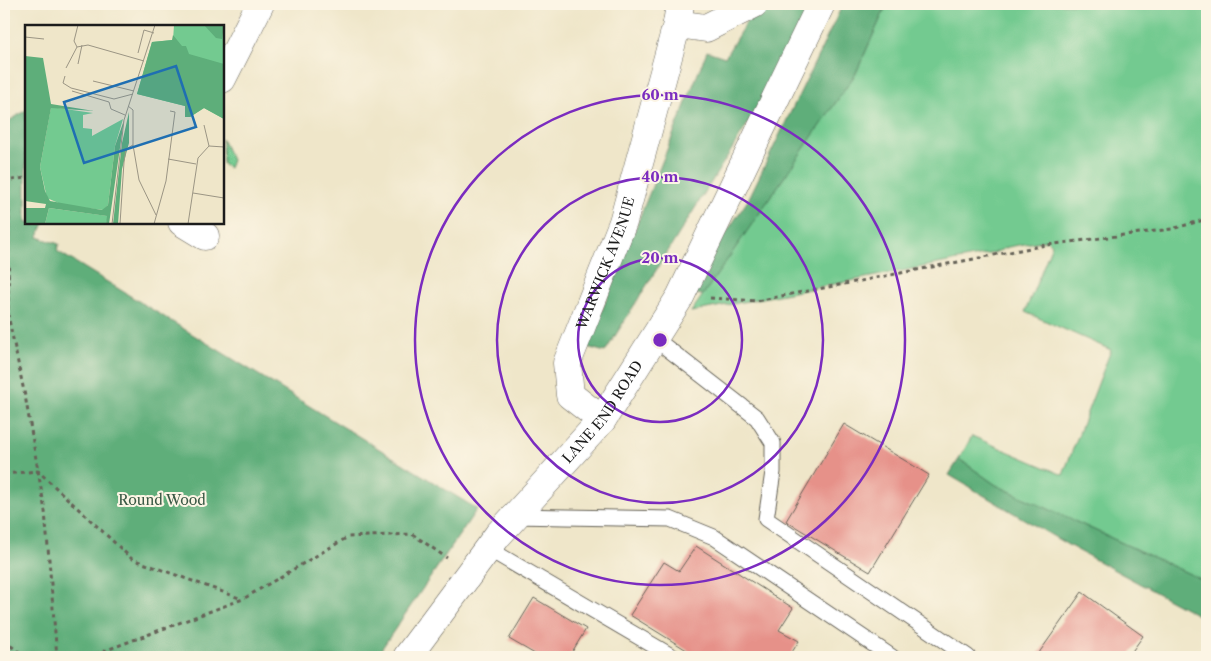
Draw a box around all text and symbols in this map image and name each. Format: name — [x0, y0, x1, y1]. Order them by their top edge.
inset map — [25, 25, 224, 224]
text: 60 m — [641, 85, 679, 104]
text: 40 m — [641, 167, 679, 186]
street label: WARWICK AVENUE — [572, 195, 638, 333]
text: 20 m — [641, 248, 679, 267]
centre of rings — [651, 331, 669, 349]
street label: LANE END ROAD — [558, 357, 646, 467]
park label: Round Wood — [118, 491, 206, 509]

